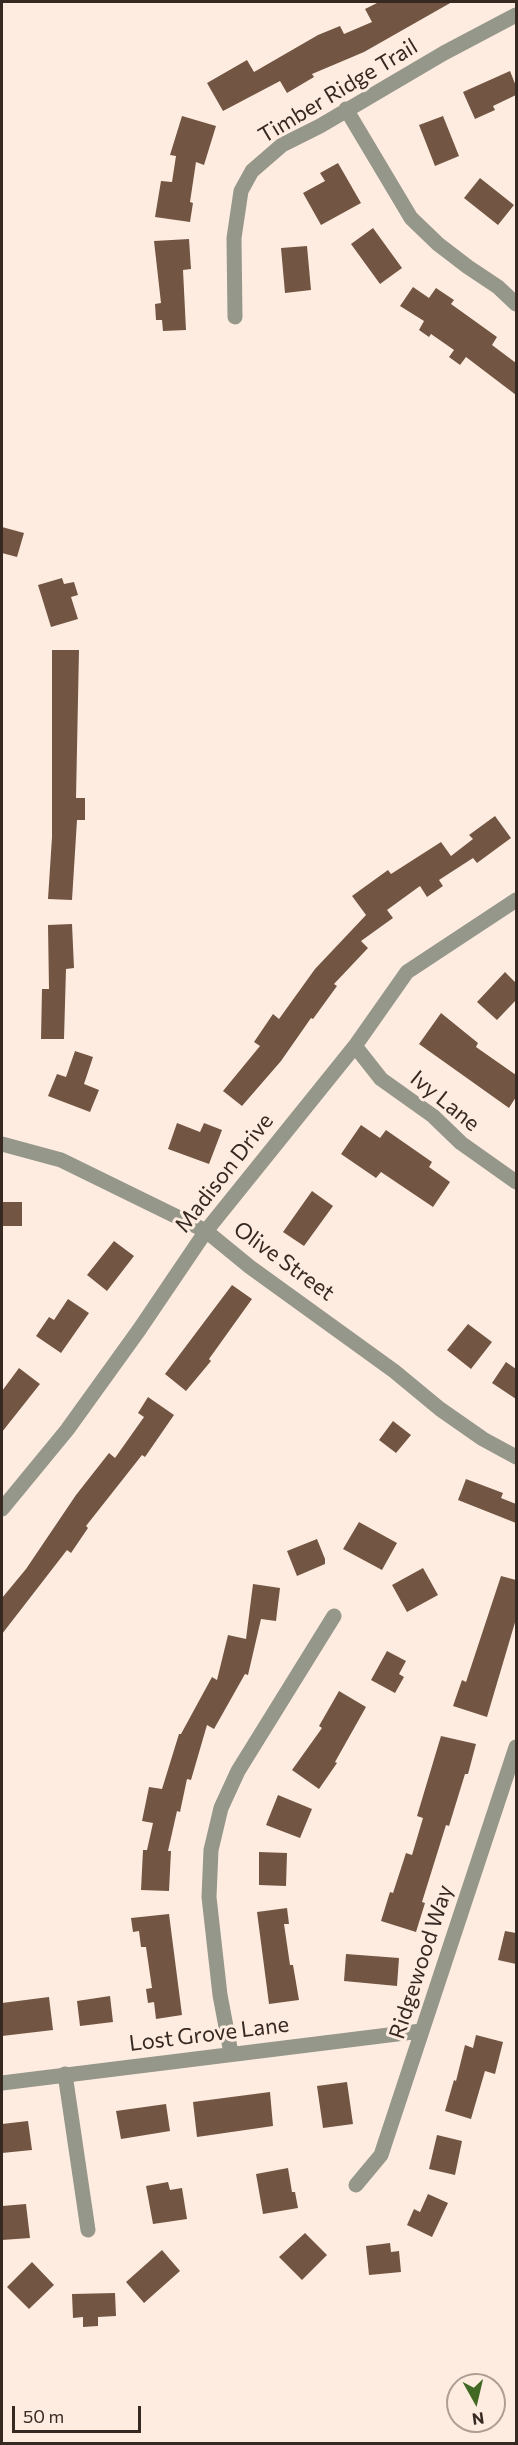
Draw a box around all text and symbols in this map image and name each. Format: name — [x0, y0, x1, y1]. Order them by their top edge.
street label: Timber Ridge Trail — [254, 33, 422, 149]
street label: Ivy Lane — [405, 1065, 485, 1137]
street label: Madison Drive — [169, 1108, 279, 1238]
street label: Olive Street — [228, 1216, 340, 1306]
street label: Ridgewood Way — [384, 1882, 458, 2042]
street label: Lost Grove Lane — [127, 2011, 291, 2057]
north arrow — [446, 2373, 506, 2433]
scale bar — [15, 2394, 144, 2432]
text: 50 m — [23, 2405, 64, 2427]
text: N — [471, 2409, 486, 2430]

